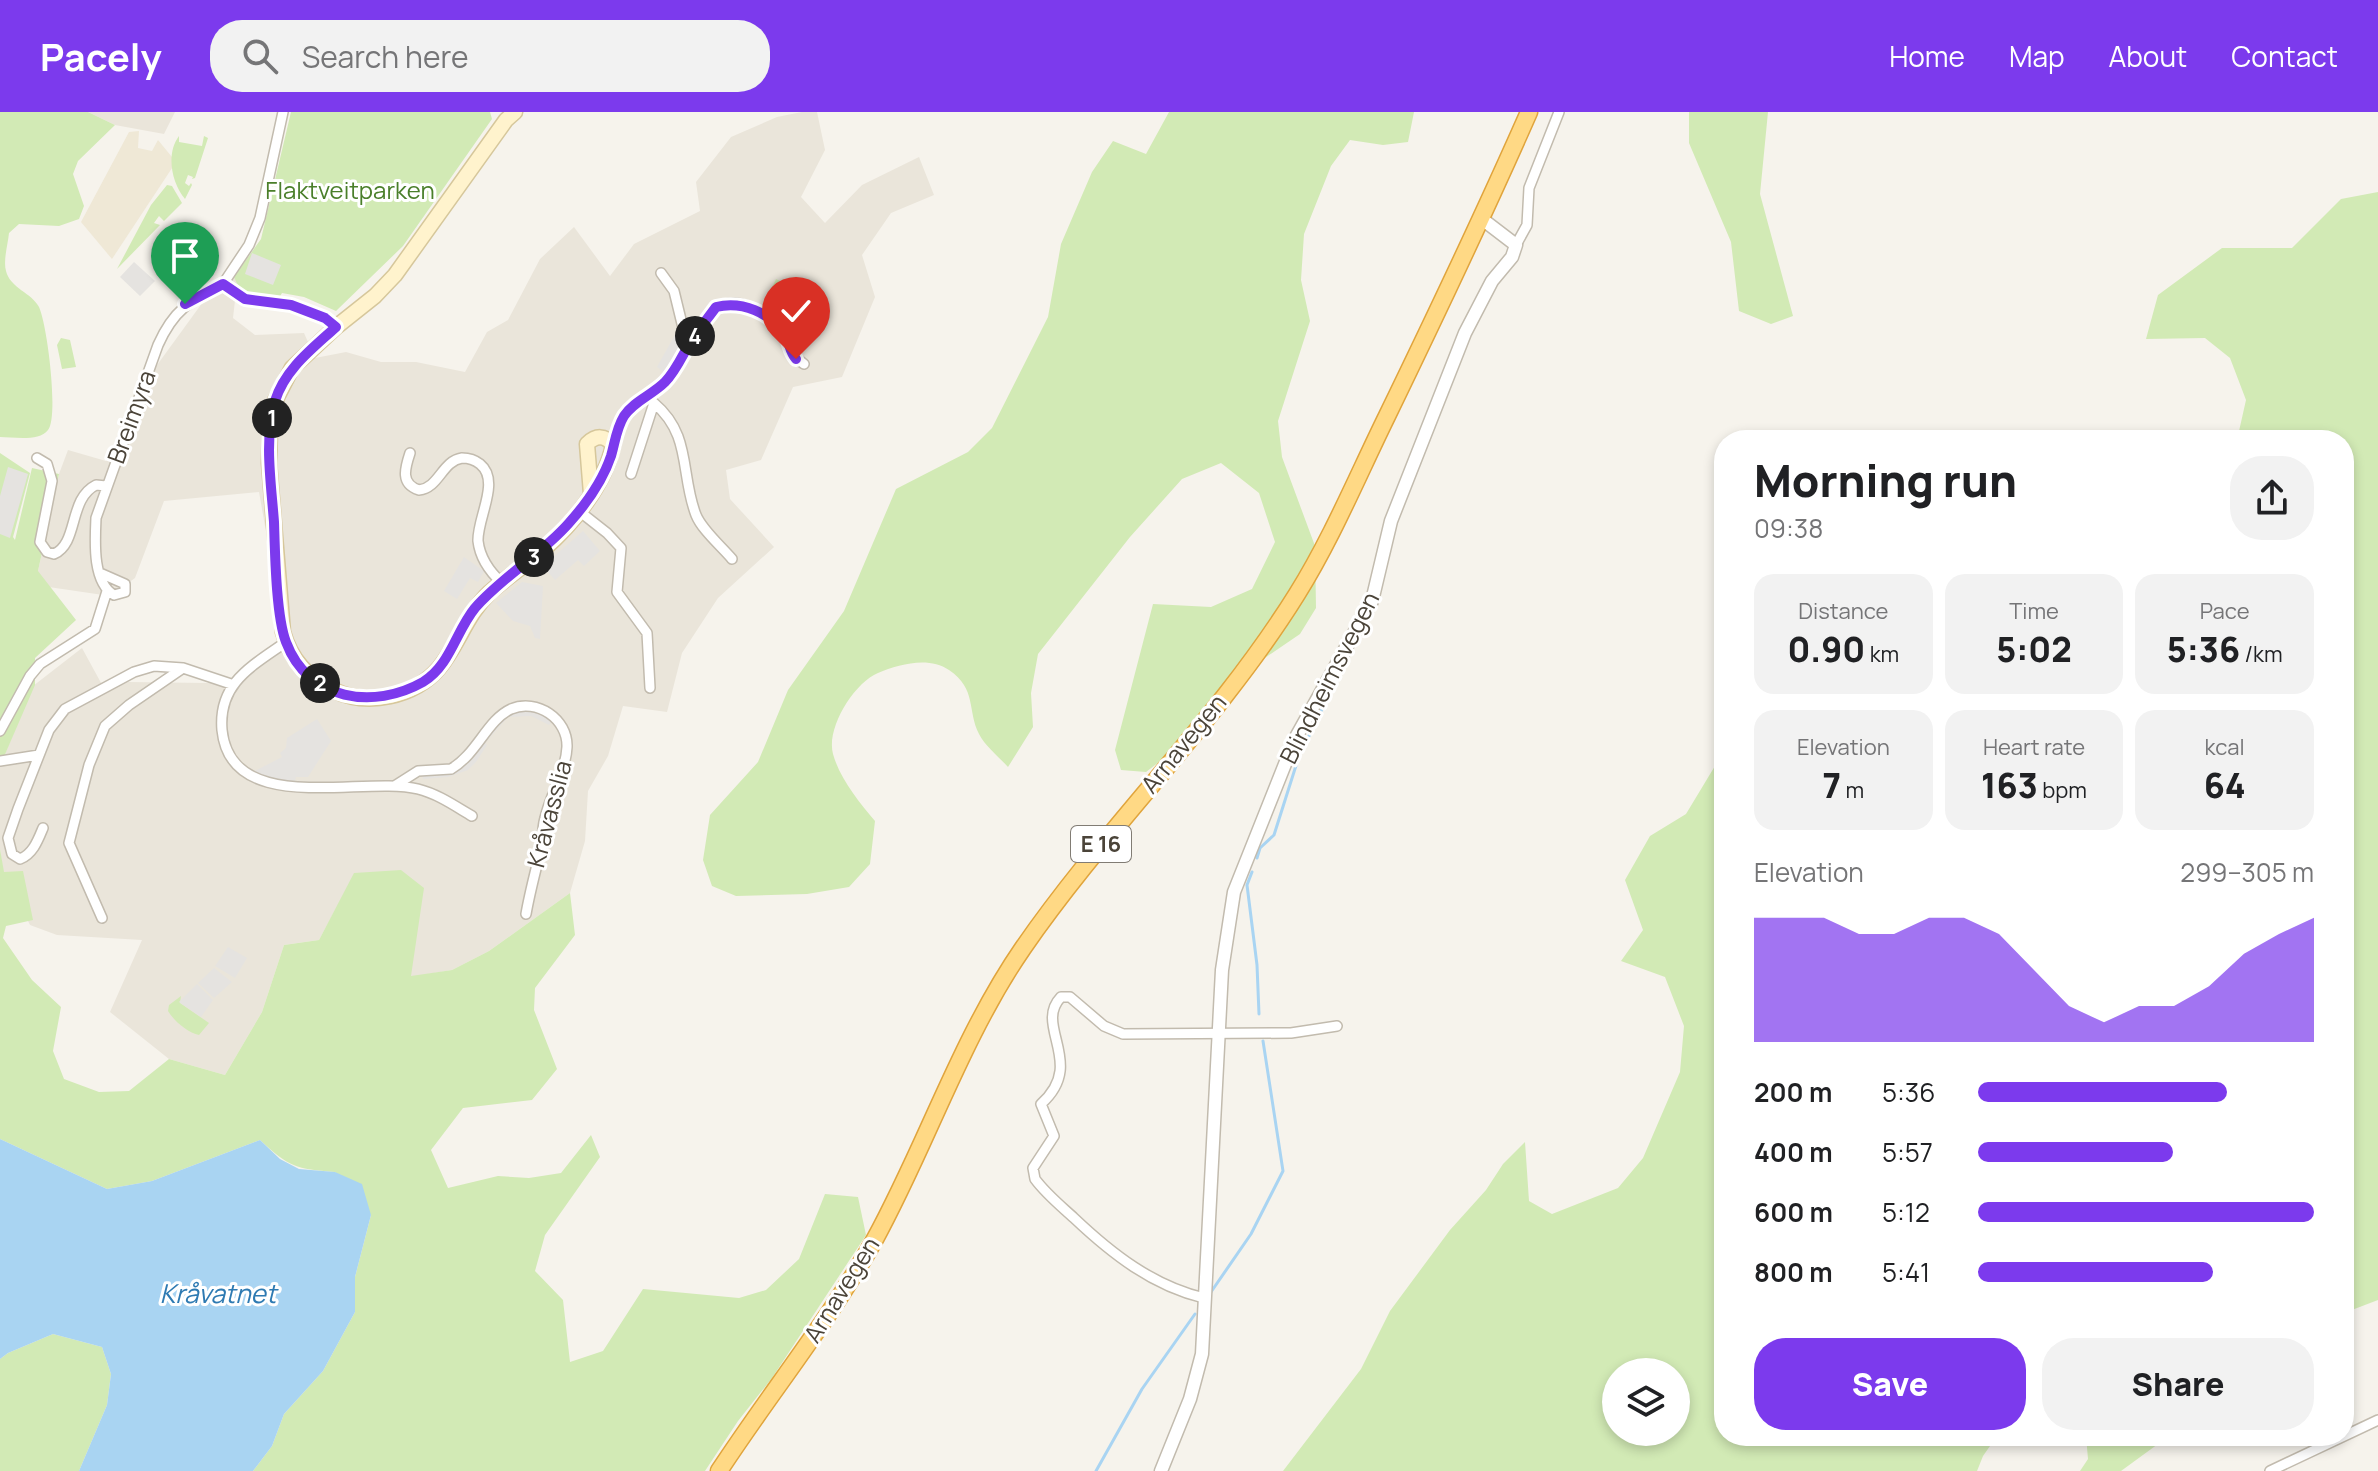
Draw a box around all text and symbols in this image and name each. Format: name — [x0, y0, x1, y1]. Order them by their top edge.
search box — [210, 20, 770, 92]
text: Pacely — [40, 30, 162, 82]
icon: search — [238, 34, 282, 78]
text: Search here — [302, 36, 469, 77]
text: Home — [1889, 37, 1965, 75]
text: Map — [2009, 37, 2065, 75]
text: About — [2109, 37, 2187, 75]
text: Contact — [2231, 37, 2338, 75]
park label: Flaktveitparken — [265, 173, 435, 206]
pin — [151, 222, 219, 304]
icon: arrive — [163, 234, 207, 278]
pin — [762, 277, 830, 359]
icon: check — [774, 289, 818, 333]
pin: 4 — [675, 316, 715, 356]
text: 4 — [688, 321, 702, 351]
street label: Breimyra — [99, 365, 163, 468]
pin: 1 — [252, 398, 292, 438]
text: 1 — [267, 403, 277, 433]
text: Morning run — [1754, 450, 2017, 510]
button: share — [2230, 456, 2314, 540]
text: 09:38 — [1754, 510, 1823, 546]
pin: 3 — [514, 537, 554, 577]
text: 3 — [528, 542, 540, 572]
street label: Blindheimsvegen — [1271, 586, 1386, 769]
text: Distance — [1798, 596, 1888, 626]
text: Time — [2009, 596, 2059, 626]
text: Pace — [2200, 596, 2250, 626]
text: 0.90 — [1787, 626, 1865, 672]
text: 5:02 — [1996, 626, 2072, 672]
text: 5:36 — [2167, 626, 2240, 672]
text: km — [1865, 639, 1899, 669]
text: /km — [2240, 639, 2283, 669]
pin: 2 — [300, 663, 340, 703]
text: 2 — [313, 668, 327, 698]
street label: Arnavegen — [1133, 686, 1233, 800]
text: Elevation — [1797, 732, 1890, 762]
text: Heart rate — [1983, 732, 2085, 762]
text: kcal — [2205, 732, 2245, 762]
street label: Kråvasslia — [518, 756, 579, 871]
text: 7 — [1823, 762, 1841, 808]
text: 163 — [1981, 762, 2038, 808]
text: 64 — [2204, 762, 2246, 808]
text: m — [1841, 775, 1864, 805]
text: bpm — [2038, 775, 2087, 805]
road number: E 16 — [1071, 826, 1131, 862]
text: Elevation — [1754, 854, 1864, 890]
text: 299–305 m — [2180, 854, 2314, 890]
text: 200 m — [1754, 1074, 1832, 1110]
text: 5:36 — [1882, 1074, 1935, 1110]
text: 400 m — [1754, 1134, 1833, 1170]
text: 5:57 — [1882, 1134, 1933, 1170]
text: 600 m — [1754, 1194, 1833, 1230]
text: 5:12 — [1882, 1194, 1930, 1230]
street label: Arnavegen — [795, 1230, 886, 1348]
text: 800 m — [1754, 1254, 1833, 1290]
text: 5:41 — [1882, 1254, 1930, 1290]
water label: Kråvatnet — [160, 1275, 279, 1311]
button: Save — [1754, 1338, 2026, 1430]
button: Share — [2042, 1338, 2314, 1430]
map controls — [1602, 1358, 1690, 1446]
button: layers — [1602, 1358, 1690, 1446]

